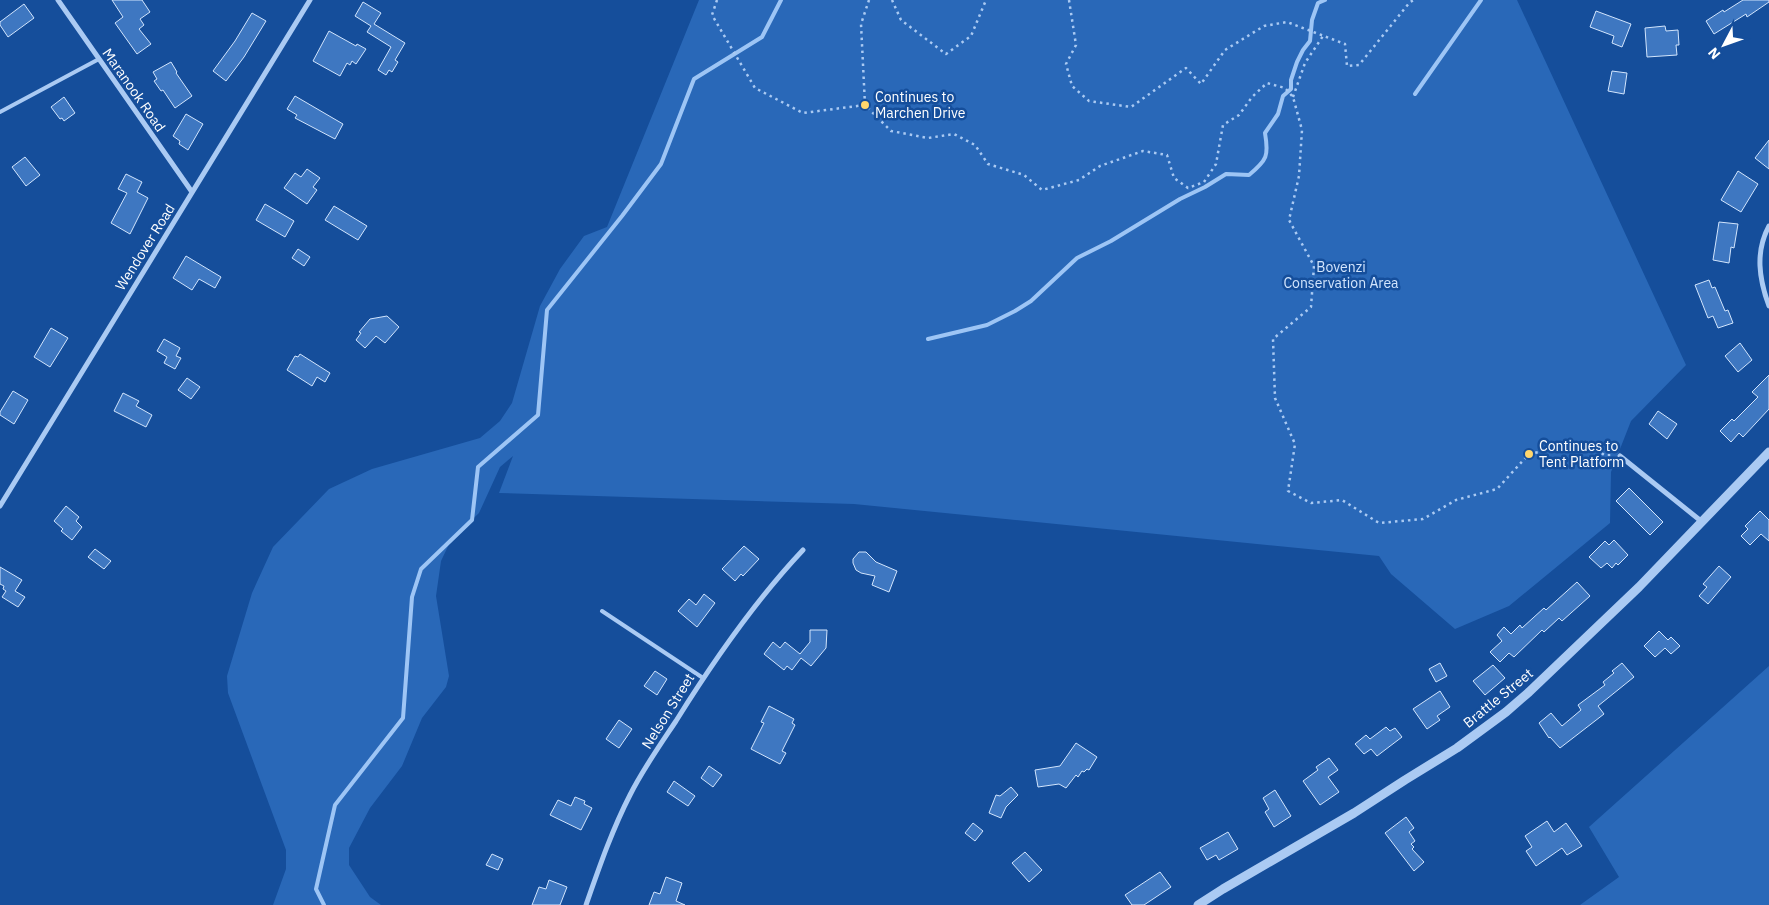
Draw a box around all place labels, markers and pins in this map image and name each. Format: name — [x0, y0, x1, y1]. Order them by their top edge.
place label: Continues to Marchen Drive — [875, 88, 966, 122]
marker: Continues to Marchen Drive — [859, 99, 871, 111]
place label: Continues to Tent Platform — [1539, 437, 1624, 471]
marker: Continues to Tent Platform — [1523, 448, 1535, 460]

